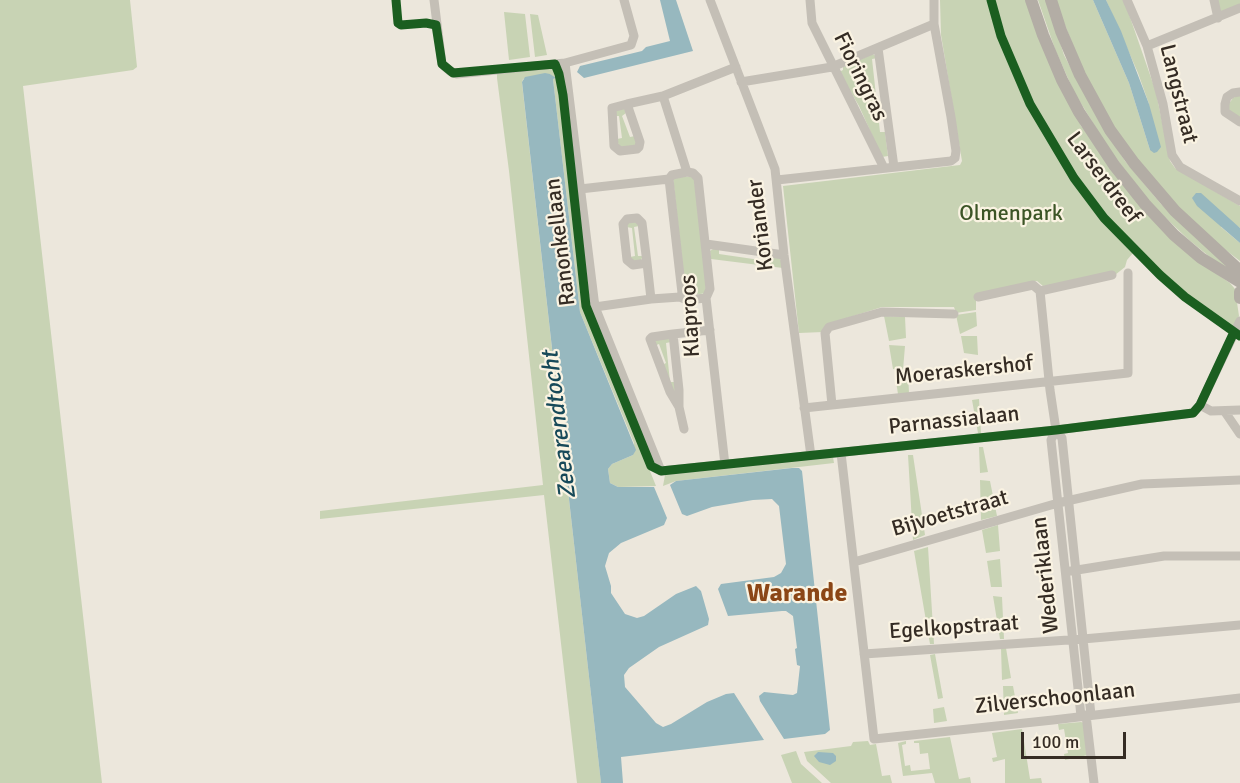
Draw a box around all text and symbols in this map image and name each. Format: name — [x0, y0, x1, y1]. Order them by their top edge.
street label: Fioringras — [827, 28, 893, 126]
street label: Langstraat — [1153, 42, 1203, 146]
street label: Larserdreef — [1060, 127, 1146, 229]
street label: Ranonkellaan — [540, 177, 582, 307]
street label: Koriander — [742, 177, 780, 273]
park label: Olmenpark — [959, 201, 1063, 227]
street label: Klaproos — [676, 274, 706, 358]
water label: Zeearendtocht — [537, 349, 583, 501]
street label: Moeraskershof — [894, 351, 1034, 391]
street label: Parnassialaan — [887, 401, 1021, 441]
street label: Bijvoetstraat — [889, 485, 1011, 543]
street label: Wederiklaan — [1027, 515, 1065, 635]
district label: Warande — [747, 578, 847, 610]
street label: Egelkopstraat — [888, 610, 1020, 646]
street label: Zilverschoonlaan — [974, 677, 1136, 721]
scale bar — [1024, 720, 1129, 758]
text: 100 m — [1032, 731, 1079, 753]

